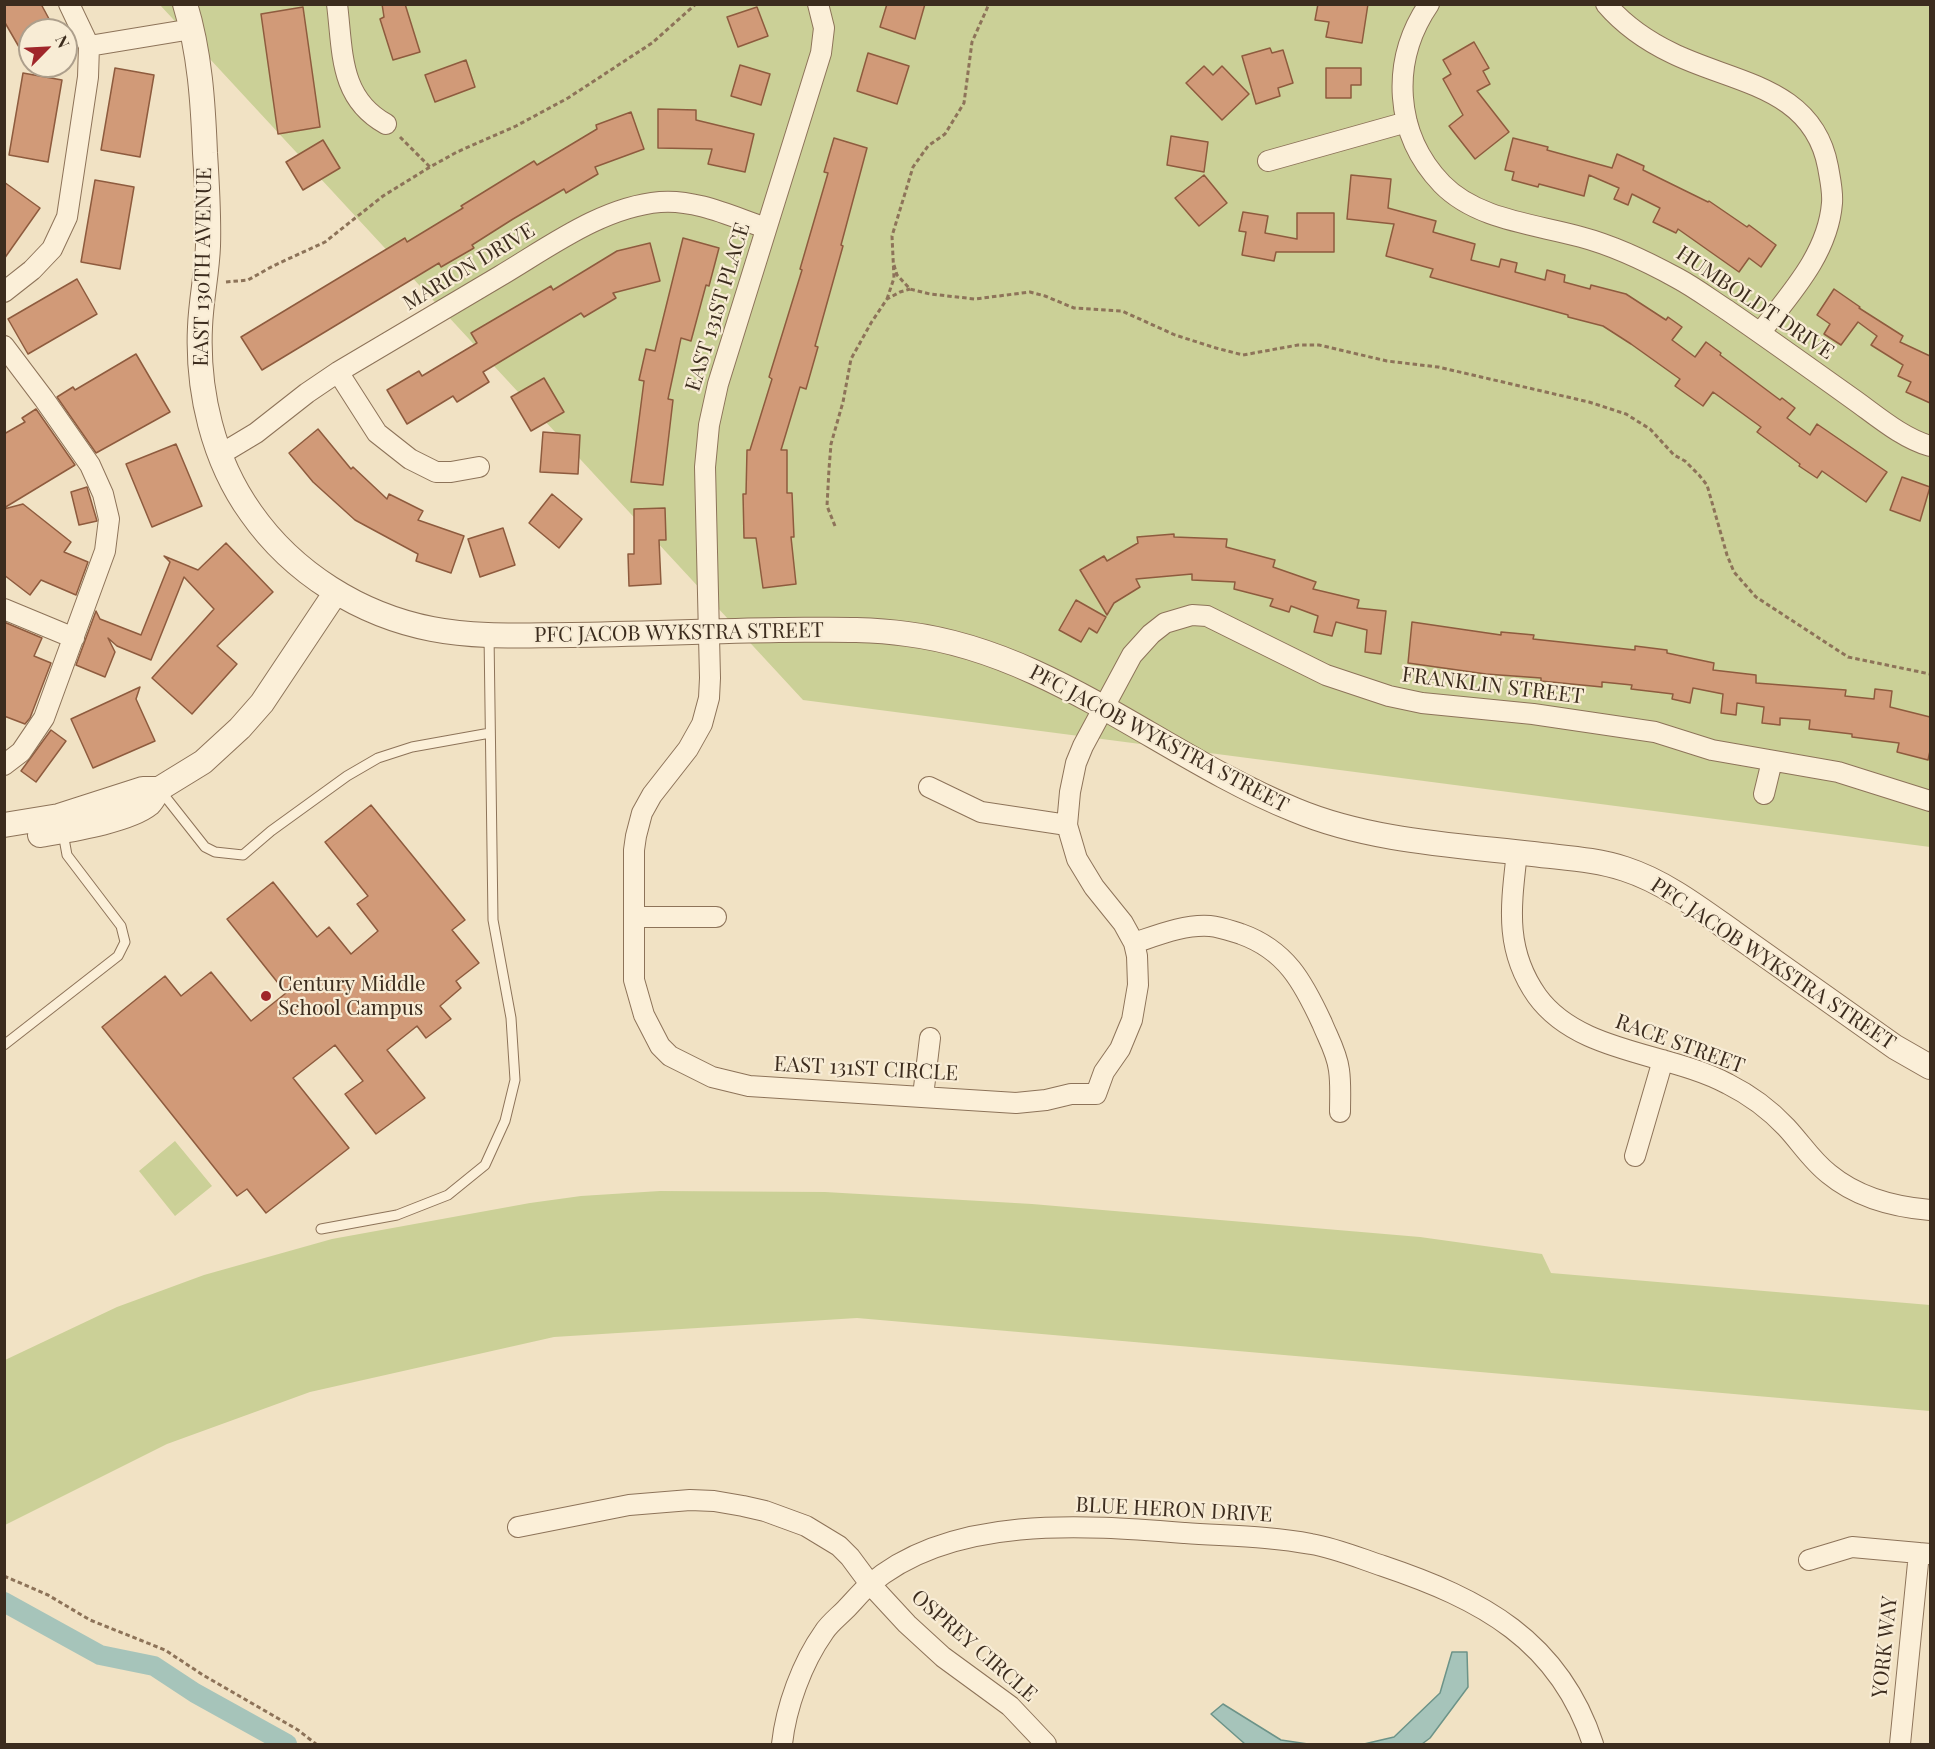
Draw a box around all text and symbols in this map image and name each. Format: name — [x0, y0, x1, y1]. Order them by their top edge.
north arrow — [18, 18, 78, 78]
text: N — [51, 32, 75, 51]
street label: EAST 130TH AVENUE — [189, 167, 217, 367]
street label: MARION DRIVE — [399, 218, 539, 316]
street label: EAST 131ST PLACE — [680, 220, 756, 394]
street label: HUMBOLDT DRIVE — [1671, 241, 1839, 365]
street label: PFC JACOB WYKSTRA STREET — [534, 618, 824, 648]
street label: PFC JACOB WYKSTRA STREET — [1025, 660, 1293, 818]
street label: FRANKLIN STREET — [1401, 662, 1585, 710]
street label: PFC JACOB WYKSTRA STREET — [1646, 873, 1900, 1055]
place label: Century Middle School Campus — [278, 971, 426, 1021]
marker: Century Middle School Campus — [259, 989, 273, 1003]
street label: RACE STREET — [1612, 1009, 1748, 1079]
street label: EAST 131ST CIRCLE — [773, 1052, 959, 1086]
street label: BLUE HERON DRIVE — [1075, 1492, 1273, 1528]
street label: OSPREY CIRCLE — [906, 1585, 1042, 1707]
street label: YORK WAY — [1867, 1595, 1903, 1699]

